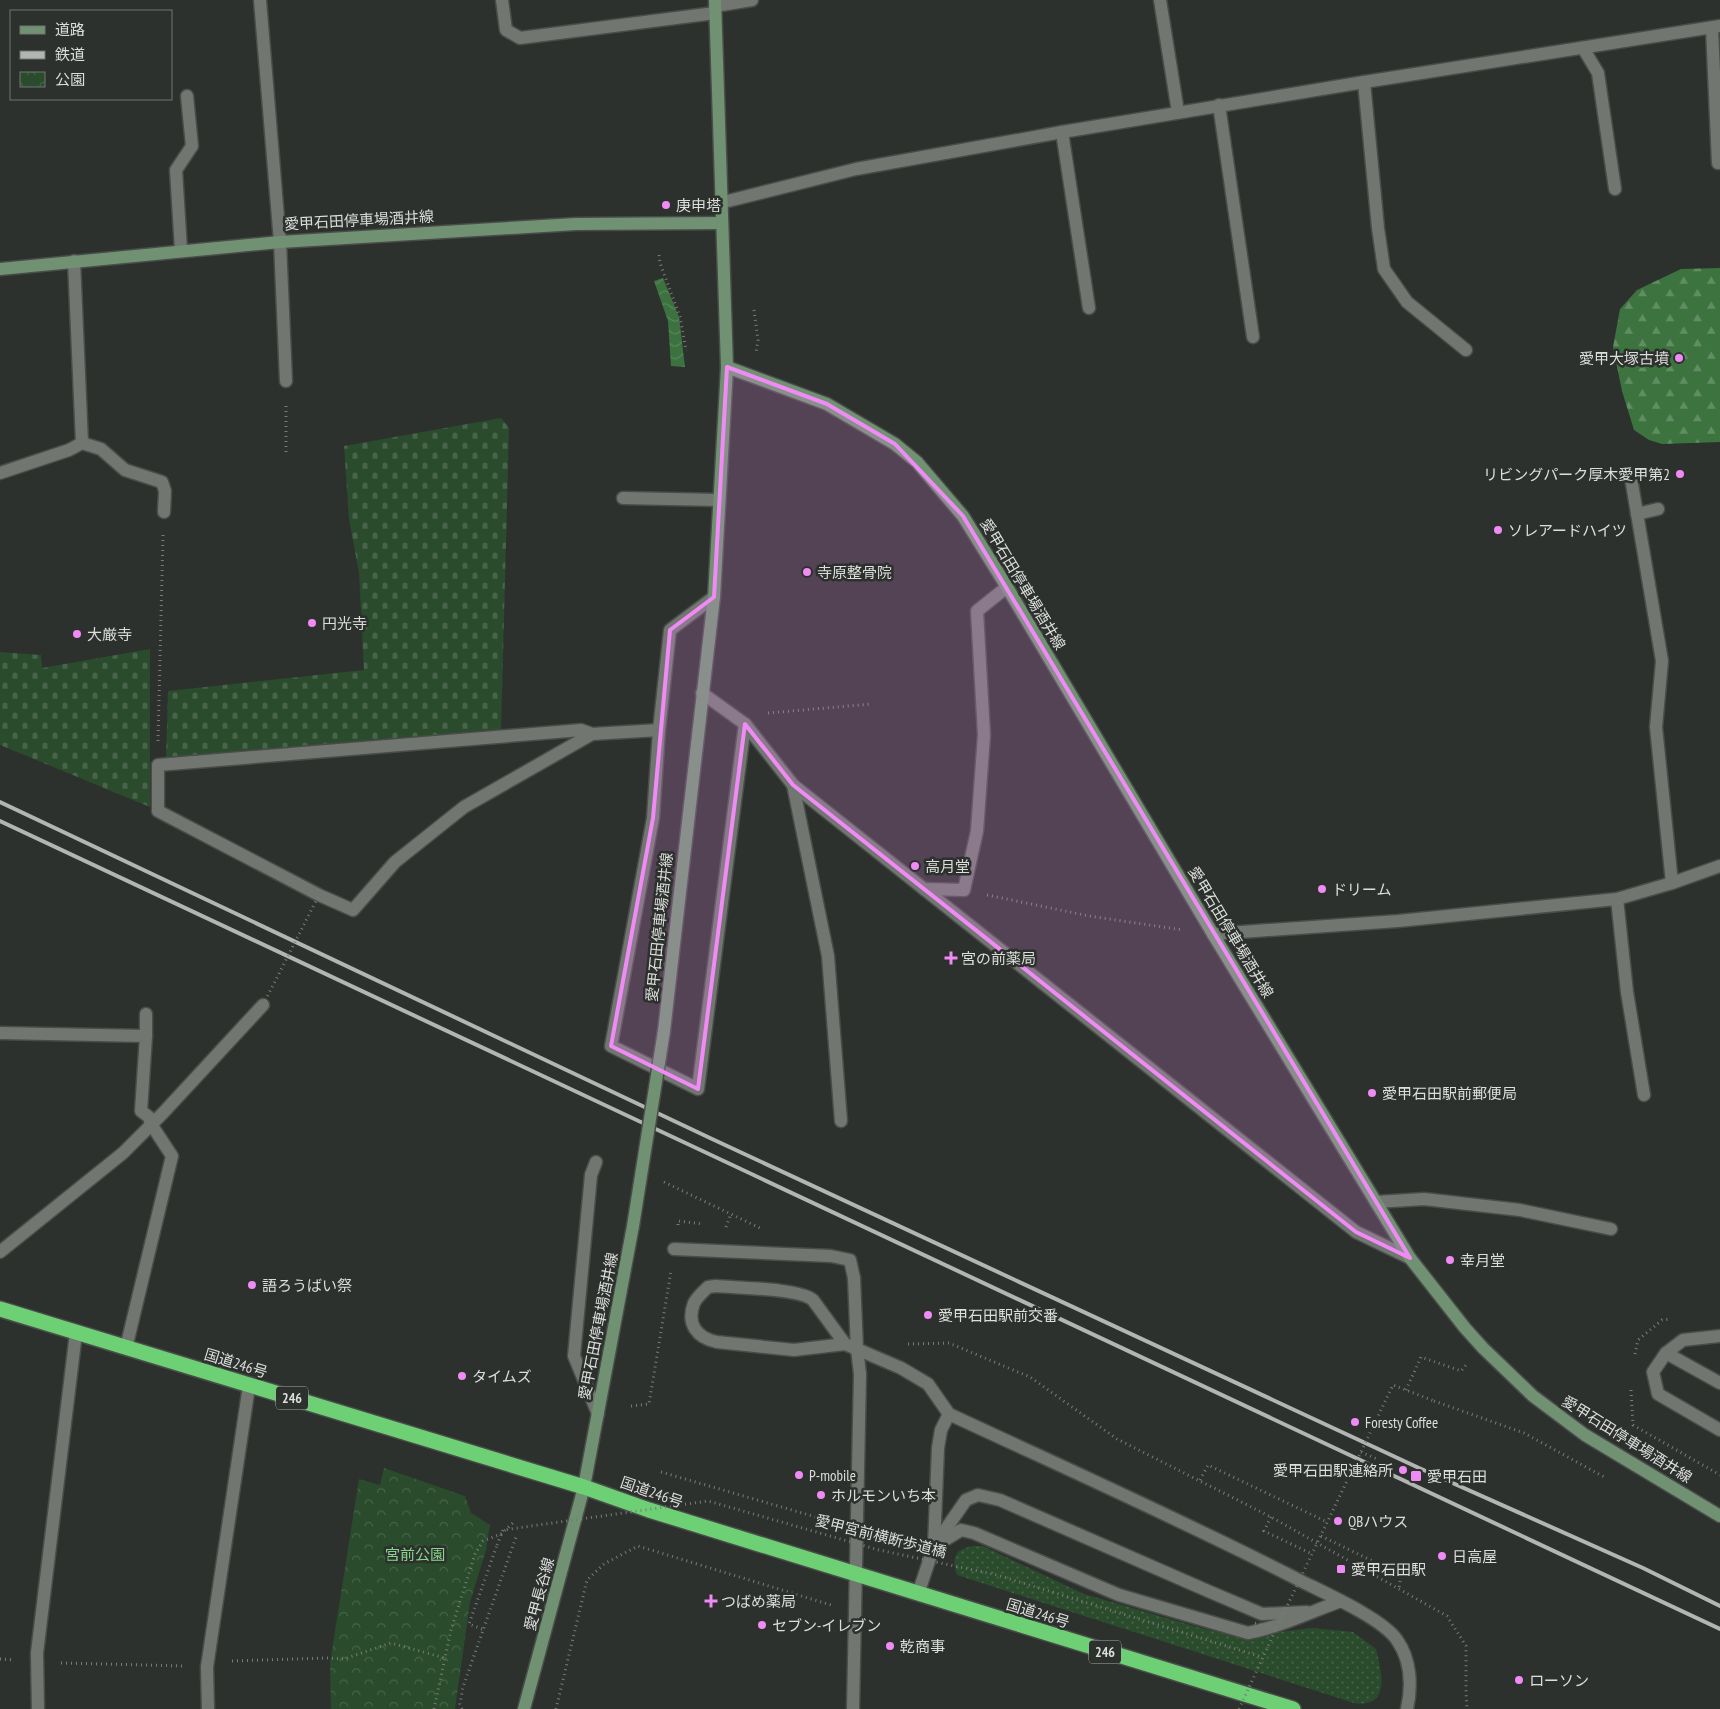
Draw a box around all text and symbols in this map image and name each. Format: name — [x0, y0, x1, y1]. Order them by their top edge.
legend — [10, 10, 172, 100]
text: 道路 — [55, 20, 85, 39]
text: 鉄道 — [55, 45, 85, 64]
text: 公園 — [55, 70, 85, 89]
place label: 庚申塔 — [676, 196, 721, 215]
marker: 庚申塔 — [660, 199, 672, 211]
street label: 愛甲石田停車場酒井線 — [284, 207, 434, 233]
place label: 愛甲大塚古墳 — [1579, 349, 1669, 368]
marker: 愛甲大塚古墳 — [1673, 352, 1685, 364]
place label: リビングパーク厚木愛甲第2 — [1483, 465, 1670, 484]
marker: リビングパーク厚木愛甲第2 — [1674, 468, 1686, 480]
street label: 愛甲石田停車場酒井線 — [976, 515, 1070, 653]
place label: ソレアードハイツ — [1508, 521, 1627, 540]
marker: ソレアードハイツ — [1492, 524, 1504, 536]
place label: 寺原整骨院 — [817, 563, 892, 582]
marker: 寺原整骨院 — [801, 566, 813, 578]
place label: 円光寺 — [322, 614, 367, 633]
marker: 円光寺 — [306, 617, 318, 629]
place label: 大厳寺 — [87, 625, 132, 644]
marker: 大厳寺 — [71, 628, 83, 640]
street label: 愛甲石田停車場酒井線 — [642, 851, 676, 1003]
place label: 高月堂 — [925, 857, 970, 876]
marker: 高月堂 — [909, 860, 921, 872]
street label: 愛甲石田停車場酒井線 — [1184, 863, 1278, 1001]
place label: ドリーム — [1332, 880, 1392, 899]
marker: ドリーム — [1316, 883, 1328, 895]
place label: 宮の前薬局 — [961, 949, 1036, 968]
marker: 宮の前薬局 — [945, 952, 957, 964]
place label: 愛甲石田駅前郵便局 — [1382, 1084, 1517, 1103]
marker: 愛甲石田駅前郵便局 — [1366, 1087, 1378, 1099]
street label: 愛甲石田停車場酒井線 — [574, 1251, 622, 1401]
place label: 幸月堂 — [1460, 1251, 1505, 1270]
marker: 幸月堂 — [1444, 1254, 1456, 1266]
place label: 語ろうばい祭 — [262, 1276, 352, 1295]
marker: 語ろうばい祭 — [246, 1279, 258, 1291]
place label: 愛甲石田駅前交番 — [938, 1306, 1058, 1325]
marker: 愛甲石田駅前交番 — [922, 1309, 934, 1321]
street label: 国道246号 — [202, 1344, 270, 1382]
place label: タイムズ — [472, 1367, 532, 1386]
marker: タイムズ — [456, 1370, 468, 1382]
road number: 246 — [276, 1386, 308, 1410]
street label: 愛甲石田停車場酒井線 — [1558, 1391, 1696, 1487]
place label: Foresty Coffee — [1365, 1413, 1438, 1432]
marker: Foresty Coffee — [1349, 1416, 1361, 1428]
place label: 愛甲石田駅連絡所 — [1273, 1461, 1393, 1480]
marker: 愛甲石田駅連絡所 — [1397, 1464, 1409, 1476]
place label: P-mobile — [809, 1466, 856, 1485]
place label: 愛甲石田 — [1427, 1467, 1487, 1486]
marker: P-mobile — [793, 1469, 805, 1481]
marker: 愛甲石田 — [1409, 1469, 1423, 1483]
street label: 国道246号 — [618, 1472, 686, 1512]
place label: ホルモンいち本 — [831, 1486, 936, 1505]
marker: ホルモンいち本 — [815, 1489, 827, 1501]
street label: 愛甲宮前横断歩道橋 — [813, 1510, 949, 1562]
place label: QBハウス — [1348, 1512, 1408, 1531]
marker: QBハウス — [1332, 1515, 1344, 1527]
park label: 宮前公園 — [385, 1545, 445, 1564]
place label: 日高屋 — [1452, 1547, 1497, 1566]
marker: 日高屋 — [1436, 1550, 1448, 1562]
street label: 愛甲長谷線 — [520, 1555, 558, 1633]
place label: 愛甲石田駅 — [1351, 1560, 1426, 1579]
marker: 愛甲石田駅 — [1335, 1563, 1347, 1575]
place label: つばめ薬局 — [721, 1592, 796, 1611]
street label: 国道246号 — [1004, 1594, 1072, 1632]
marker: つばめ薬局 — [705, 1595, 717, 1607]
place label: セブン-イレブン — [772, 1616, 881, 1635]
marker: セブン-イレブン — [756, 1619, 768, 1631]
place label: 乾商事 — [900, 1637, 945, 1656]
marker: 乾商事 — [884, 1640, 896, 1652]
road number: 246 — [1089, 1640, 1121, 1664]
place label: ローソン — [1529, 1671, 1589, 1690]
marker: ローソン — [1513, 1674, 1525, 1686]

